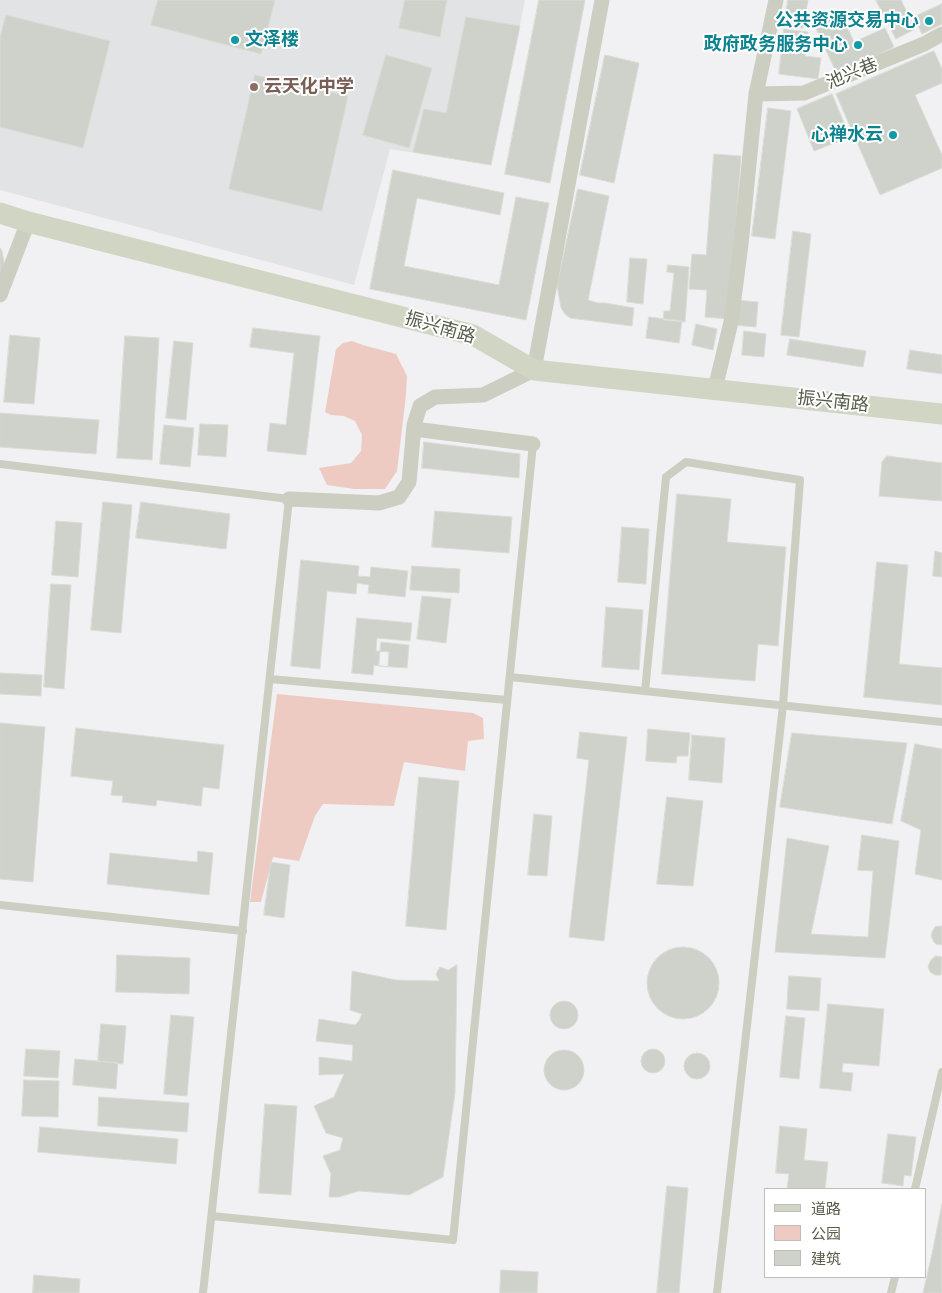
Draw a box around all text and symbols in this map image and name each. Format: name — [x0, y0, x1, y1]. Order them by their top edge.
place label: 公共资源交易中心 — [775, 10, 919, 32]
marker: 公共资源交易中心 — [923, 15, 935, 27]
place label: 文泽楼 — [245, 29, 299, 51]
marker: 文泽楼 — [229, 34, 241, 46]
place label: 政府政务服务中心 — [704, 34, 848, 56]
marker: 政府政务服务中心 — [852, 39, 864, 51]
street label: 池兴巷 — [823, 54, 881, 94]
place label: 云天化中学 — [264, 76, 354, 98]
marker: 云天化中学 — [248, 81, 260, 93]
place label: 心禅水云 — [811, 124, 883, 146]
marker: 心禅水云 — [887, 129, 899, 141]
street label: 振兴南路 — [402, 308, 478, 348]
street label: 振兴南路 — [796, 387, 870, 417]
legend — [764, 1188, 927, 1278]
text: 道路 — [811, 1200, 841, 1218]
text: 公园 — [811, 1225, 841, 1243]
text: 建筑 — [811, 1250, 841, 1268]

